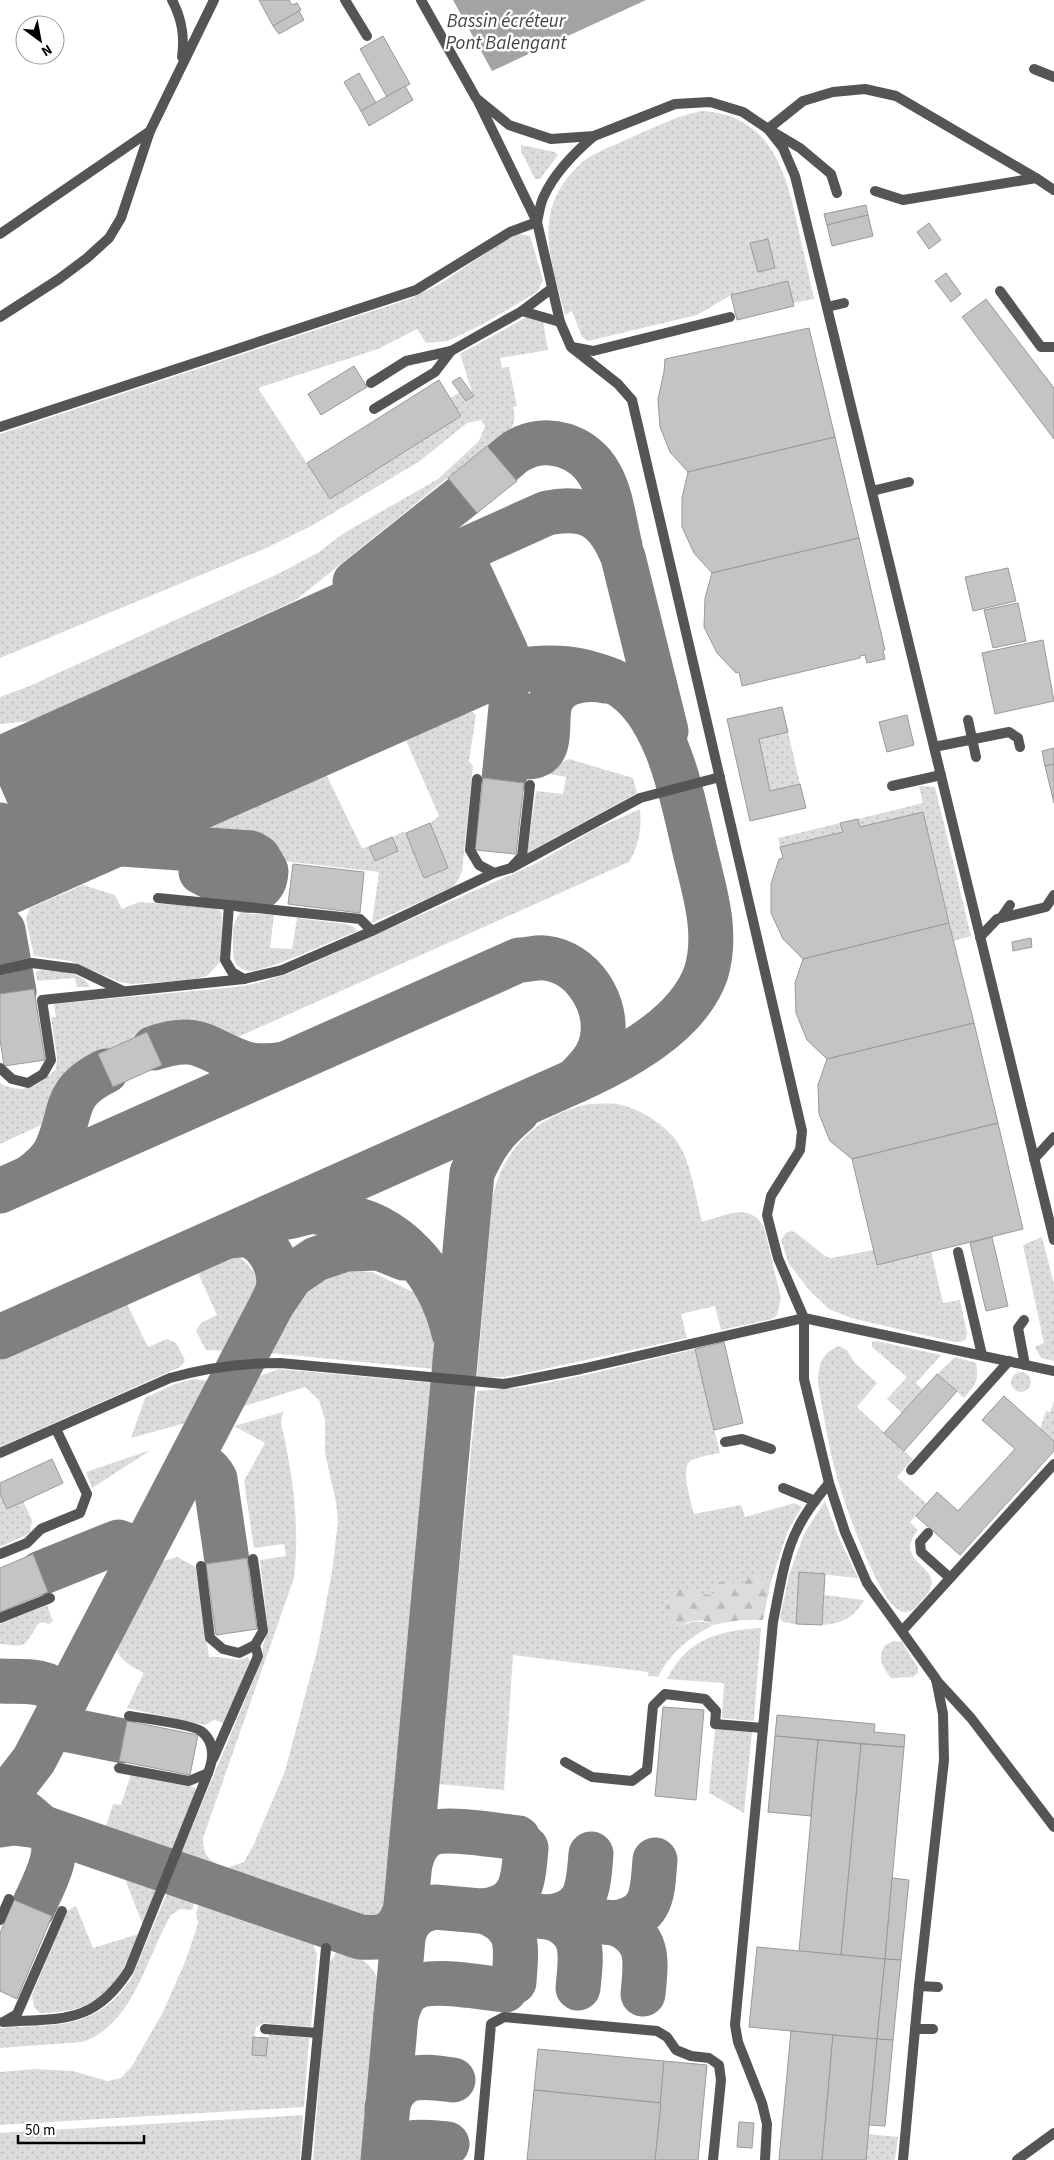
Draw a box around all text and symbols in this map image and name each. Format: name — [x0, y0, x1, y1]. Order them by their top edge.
water label: Bassin écréteur Pont Balengant — [445, 8, 567, 57]
north arrow — [15, 15, 65, 65]
text: N — [37, 39, 56, 61]
scale bar — [18, 2112, 144, 2144]
text: 50 m — [25, 2120, 55, 2141]

